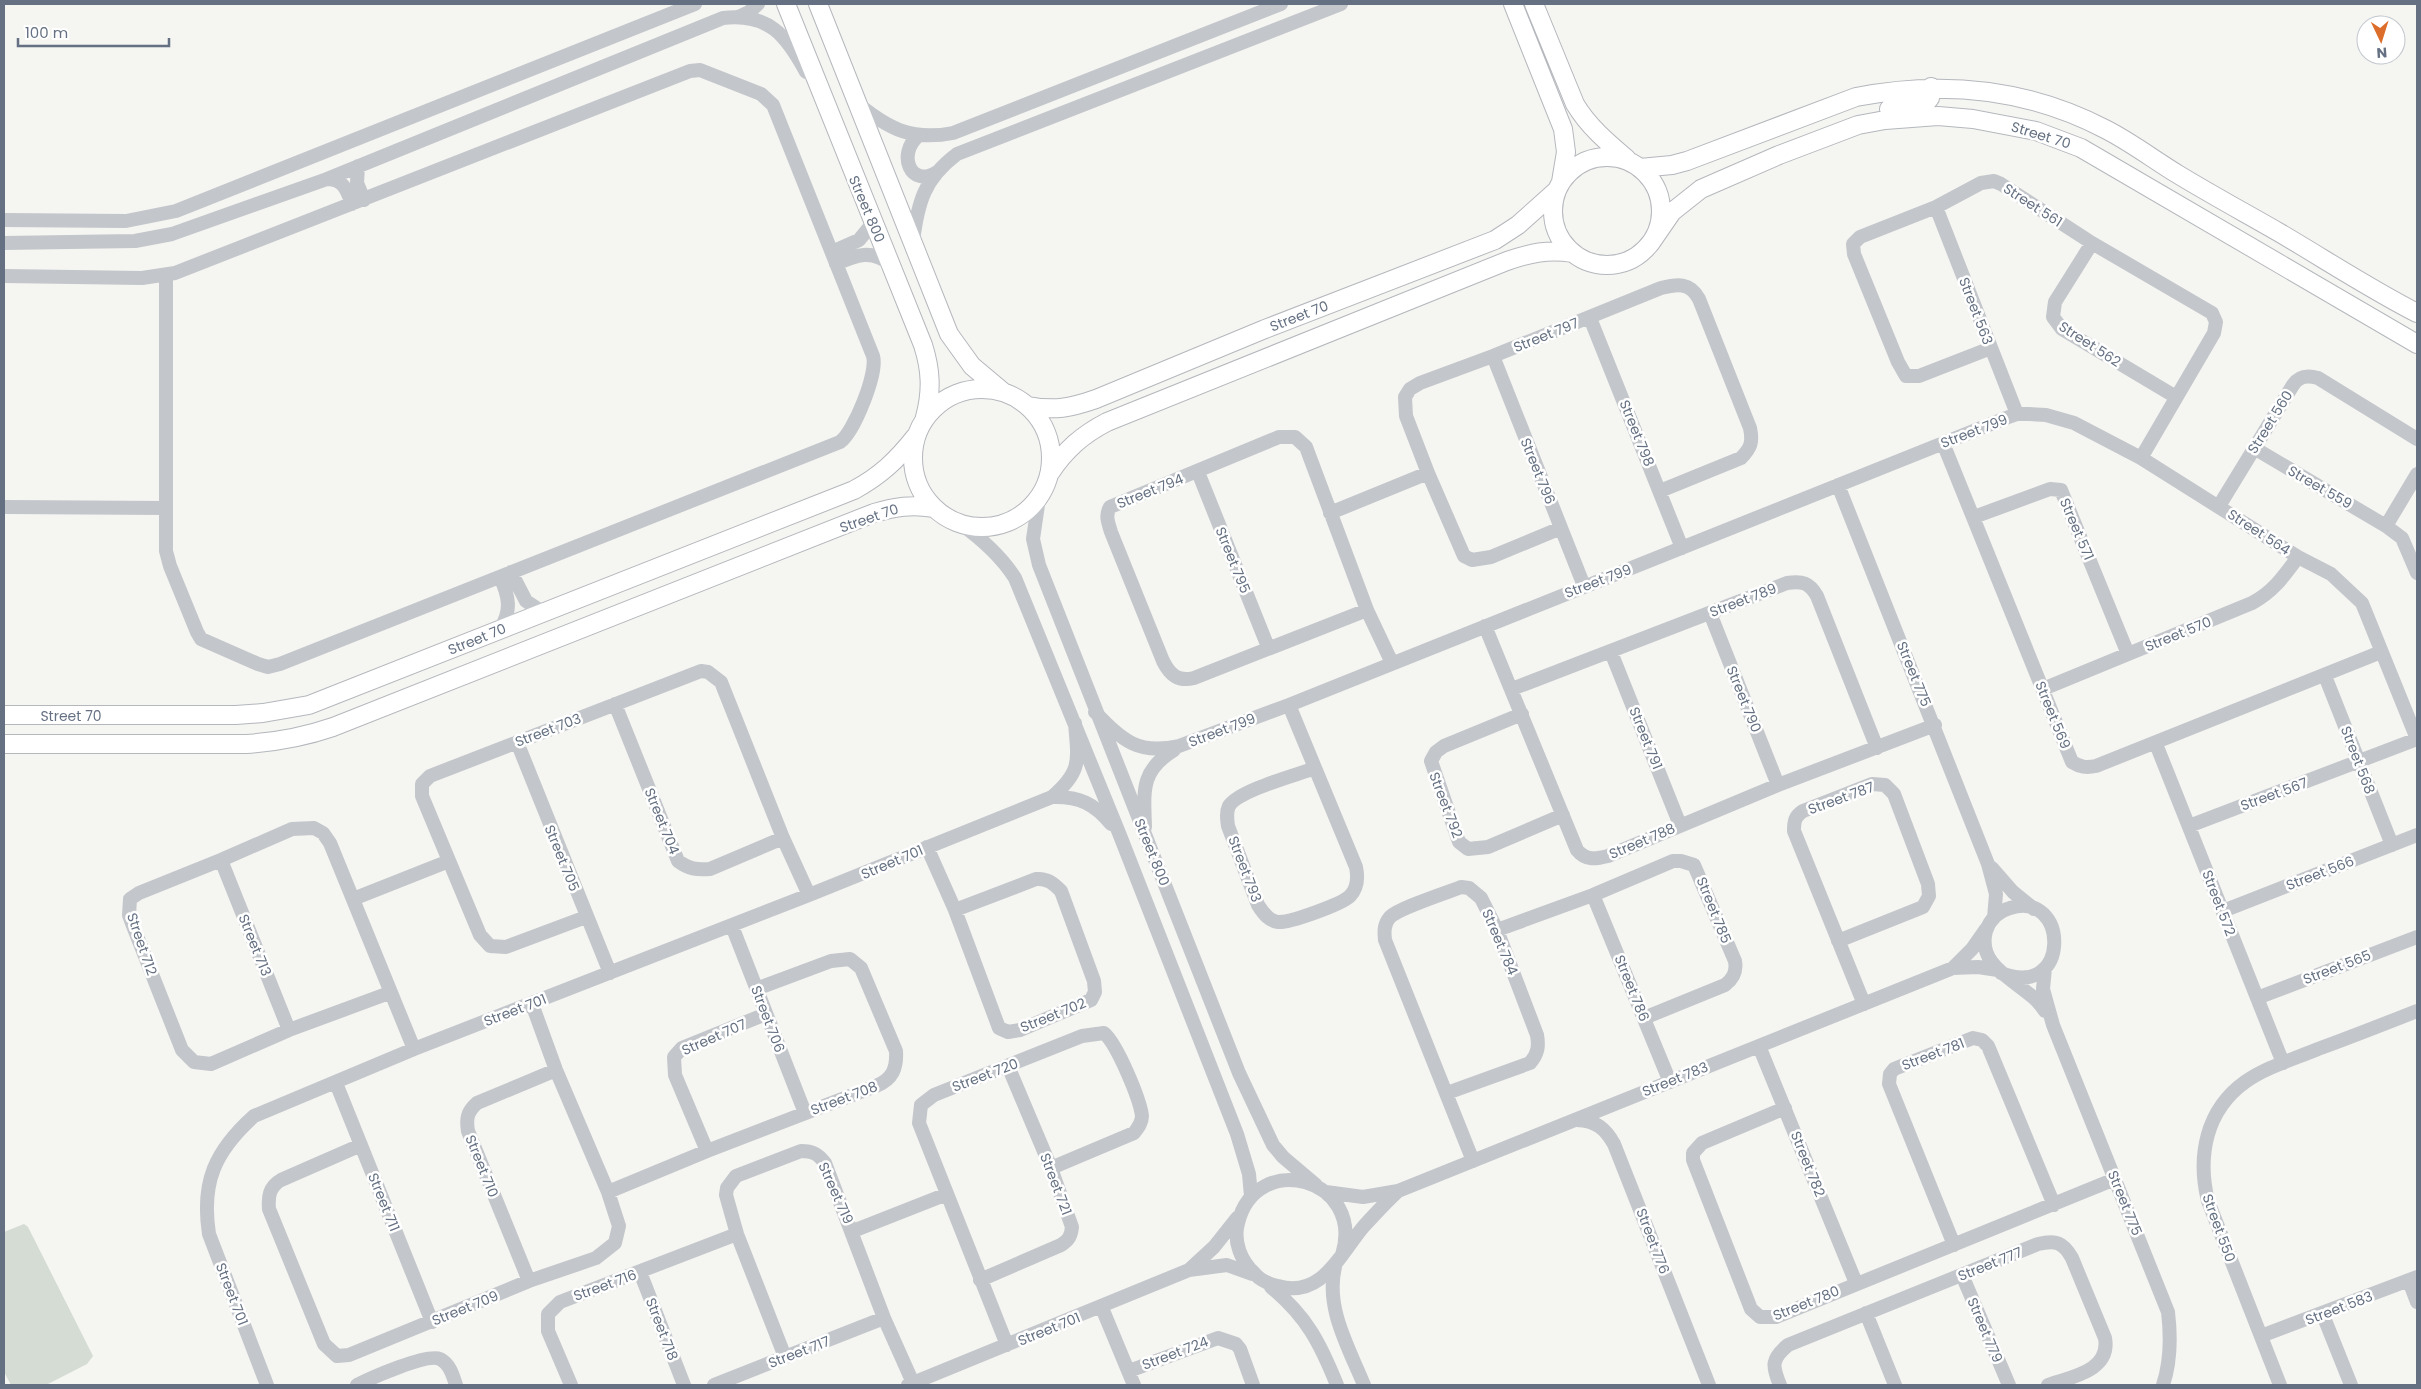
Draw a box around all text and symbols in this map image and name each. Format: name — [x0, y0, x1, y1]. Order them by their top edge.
scale bar — [18, 15, 169, 47]
north arrow — [2356, 15, 2406, 65]
text: 100 m — [25, 22, 68, 43]
text: N — [2376, 43, 2388, 63]
street label: Street 70 — [2009, 116, 2073, 154]
street label: Street 800 — [844, 172, 890, 246]
street label: Street 561 — [1999, 178, 2067, 232]
street label: Street 563 — [1954, 274, 1998, 348]
street label: Street 70 — [1267, 296, 1331, 336]
street label: Street 797 — [1510, 313, 1582, 357]
street label: Street 562 — [2055, 316, 2125, 372]
street label: Street 560 — [2243, 387, 2297, 457]
street label: Street 798 — [1615, 397, 1659, 469]
street label: Street 799 — [1938, 409, 2010, 453]
street label: Street 796 — [1516, 435, 1560, 507]
street label: Street 559 — [2284, 461, 2356, 513]
street label: Street 794 — [1114, 469, 1186, 513]
street label: Street 571 — [2055, 495, 2099, 563]
street label: Street 70 — [837, 499, 901, 537]
street label: Street 564 — [2224, 504, 2294, 560]
street label: Street 795 — [1211, 524, 1255, 596]
street label: Street 799 — [1562, 559, 1634, 603]
street label: Street 789 — [1707, 578, 1779, 622]
street label: Street 570 — [2142, 612, 2214, 656]
street label: Street 70 — [445, 618, 509, 660]
street label: Street 775 — [1892, 638, 1936, 710]
street label: Street 790 — [1722, 663, 1766, 735]
street label: Street 569 — [2030, 678, 2076, 752]
street label: Street 791 — [1624, 704, 1668, 772]
street label: Street 70 — [40, 706, 102, 726]
street label: Street 703 — [512, 708, 584, 752]
street label: Street 799 — [1186, 708, 1258, 752]
street label: Street 568 — [2336, 723, 2380, 797]
street label: Street 792 — [1424, 769, 1468, 841]
street label: Street 567 — [2238, 773, 2311, 815]
street label: Street 787 — [1805, 777, 1877, 819]
street label: Street 704 — [640, 785, 684, 857]
street label: Street 800 — [1129, 815, 1175, 889]
street label: Street 788 — [1606, 818, 1678, 864]
street label: Street 705 — [540, 822, 584, 894]
street label: Street 793 — [1223, 833, 1267, 905]
street label: Street 701 — [858, 840, 926, 884]
street label: Street 566 — [2283, 851, 2357, 895]
street label: Street 572 — [2197, 867, 2241, 939]
street label: Street 785 — [1692, 874, 1736, 946]
street label: Street 784 — [1477, 906, 1523, 978]
street label: Street 712 — [122, 910, 162, 978]
street label: Street 713 — [234, 911, 276, 979]
street label: Street 565 — [2300, 945, 2374, 989]
street label: Street 786 — [1610, 952, 1654, 1024]
street label: Street 706 — [746, 983, 790, 1055]
street label: Street 701 — [481, 989, 549, 1031]
street label: Street 702 — [1017, 993, 1089, 1037]
street label: Street 707 — [679, 1014, 750, 1060]
street label: Street 781 — [1899, 1033, 1967, 1075]
street label: Street 720 — [949, 1053, 1021, 1097]
street label: Street 783 — [1639, 1057, 1711, 1101]
street label: Street 708 — [808, 1076, 880, 1120]
street label: Street 782 — [1786, 1128, 1830, 1200]
street label: Street 710 — [460, 1132, 504, 1200]
street label: Street 721 — [1035, 1150, 1077, 1218]
street label: Street 719 — [814, 1159, 858, 1227]
street label: Street 775 — [2103, 1167, 2147, 1239]
street label: Street 711 — [363, 1170, 405, 1234]
street label: Street 550 — [2197, 1191, 2241, 1265]
street label: Street 776 — [1631, 1205, 1675, 1277]
street label: Street 777 — [1955, 1242, 2025, 1286]
street label: Street 701 — [211, 1260, 253, 1328]
street label: Street 716 — [571, 1264, 639, 1306]
street label: Street 780 — [1770, 1281, 1842, 1325]
street label: Street 709 — [429, 1286, 501, 1330]
street label: Street 583 — [2302, 1286, 2376, 1330]
street label: Street 779 — [1962, 1294, 2008, 1366]
street label: Street 718 — [641, 1295, 683, 1363]
street label: Street 701 — [1015, 1307, 1083, 1351]
street label: Street 717 — [765, 1331, 833, 1373]
street label: Street 724 — [1139, 1331, 1211, 1375]

